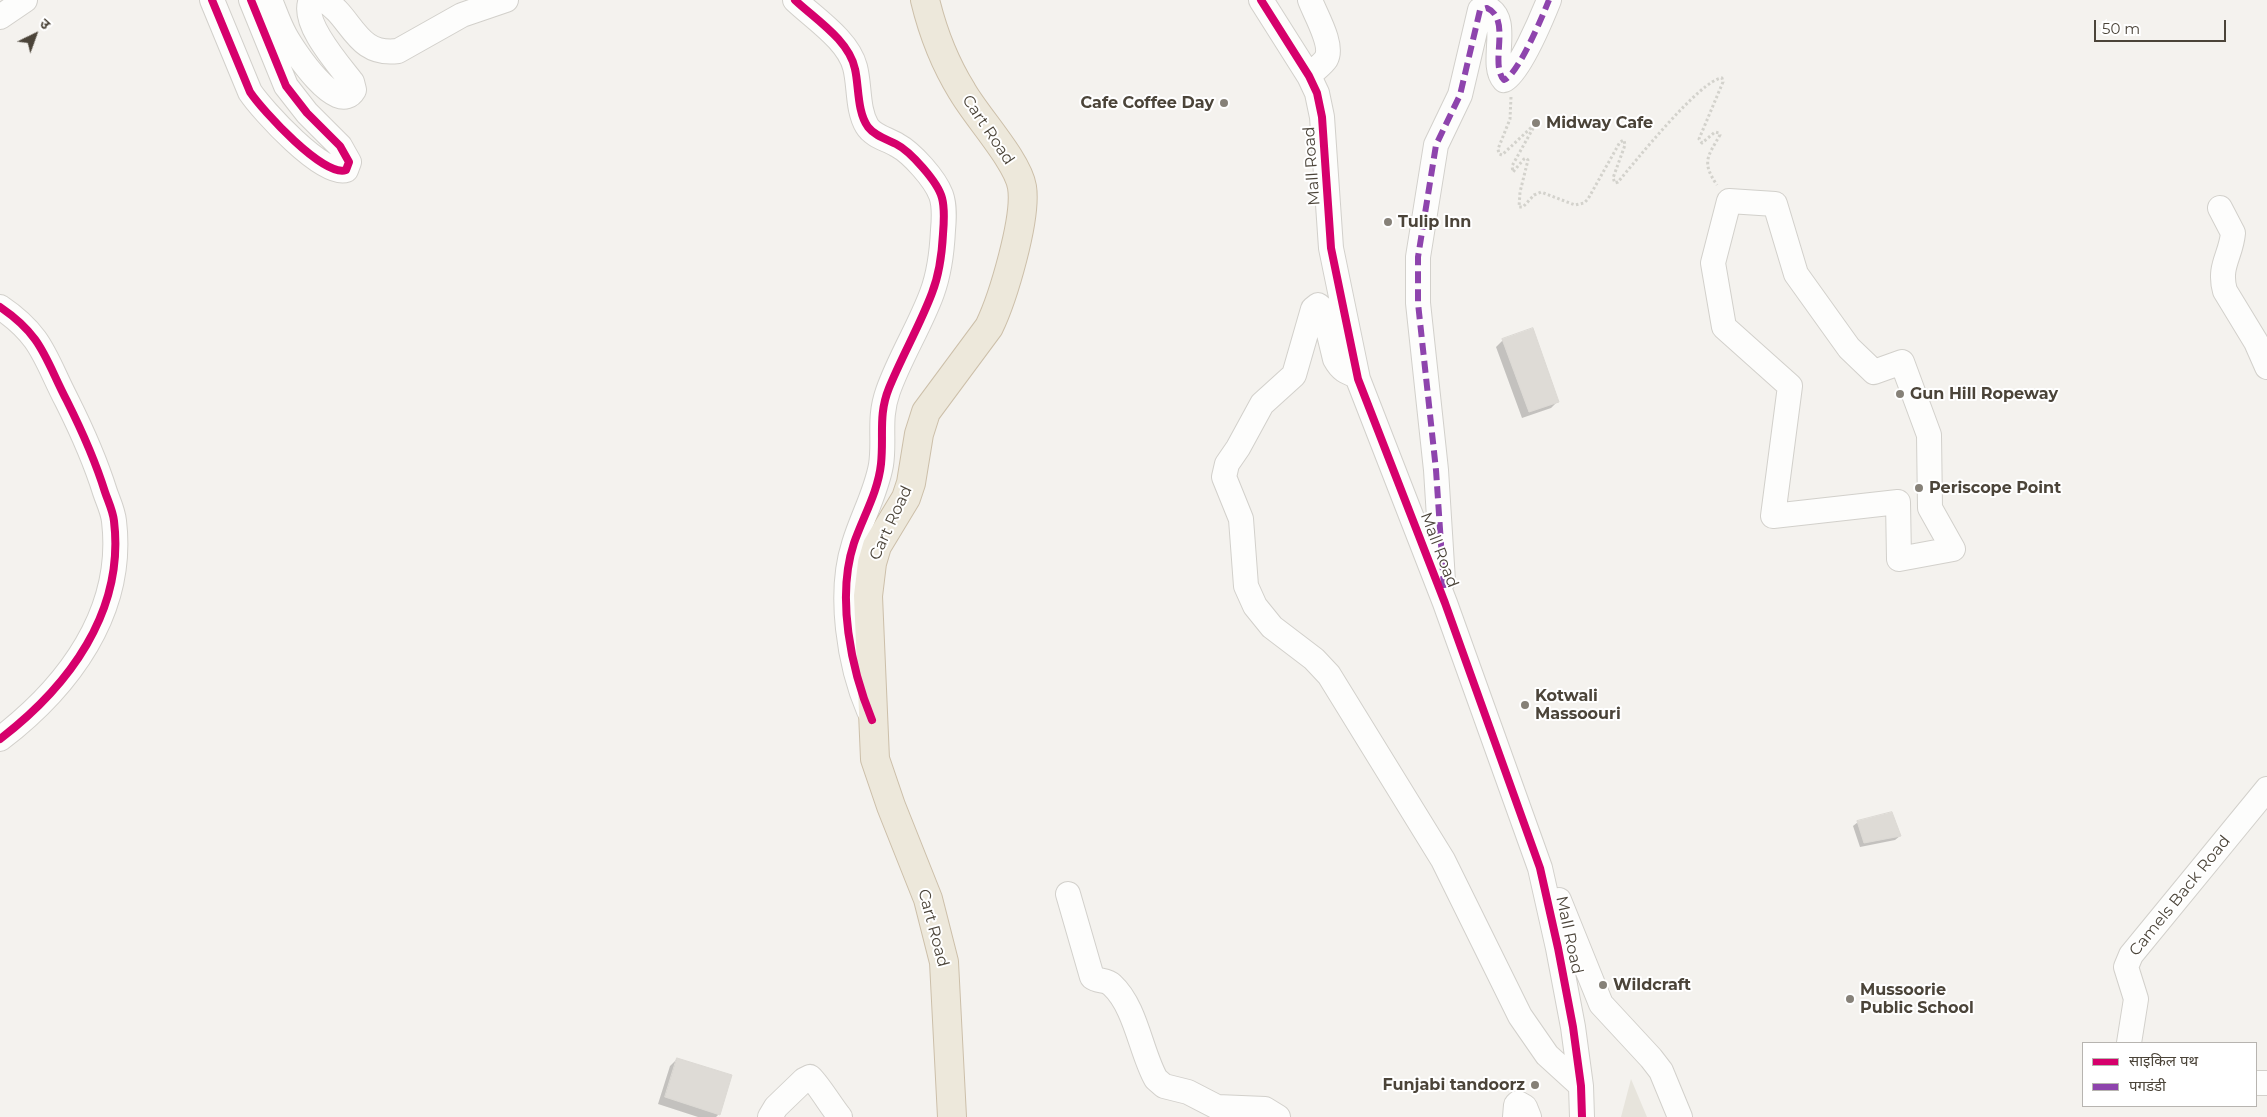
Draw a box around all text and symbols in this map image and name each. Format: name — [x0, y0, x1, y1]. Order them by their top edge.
north arrow — [10, 10, 60, 60]
scale bar — [2097, 10, 2230, 42]
text: उ — [36, 14, 54, 33]
text: 50 m — [2102, 19, 2140, 38]
street label: Cart Road — [958, 92, 1018, 168]
place label: Cafe Coffee Day — [1080, 93, 1214, 113]
marker: Cafe Coffee Day — [1218, 97, 1230, 109]
place label: Midway Cafe — [1546, 113, 1653, 133]
marker: Midway Cafe — [1530, 117, 1542, 129]
street label: Mall Road — [1300, 126, 1324, 206]
place label: Tulip Inn — [1398, 212, 1471, 232]
marker: Tulip Inn — [1382, 216, 1394, 228]
place label: Gun Hill Ropeway — [1910, 384, 2058, 404]
marker: Gun Hill Ropeway — [1894, 388, 1906, 400]
place label: Periscope Point — [1929, 478, 2061, 498]
marker: Periscope Point — [1913, 482, 1925, 494]
street label: Cart Road — [865, 483, 917, 563]
street label: Mall Road — [1416, 510, 1462, 590]
place label: Kotwali Massoouri — [1535, 686, 1621, 724]
marker: Kotwali Massoouri — [1519, 699, 1531, 711]
street label: Camels Back Road — [2125, 832, 2235, 960]
street label: Cart Road — [913, 887, 953, 969]
street label: Mall Road — [1551, 894, 1587, 976]
place label: Wildcraft — [1613, 975, 1691, 995]
marker: Wildcraft — [1597, 979, 1609, 991]
place label: Mussoorie Public School — [1860, 980, 1974, 1018]
marker: Mussoorie Public School — [1844, 993, 1856, 1005]
legend — [2082, 1042, 2257, 1107]
text: साइकिल पथ — [2129, 1051, 2198, 1070]
place label: Funjabi tandoorz — [1382, 1075, 1525, 1095]
text: पगडंडी — [2129, 1076, 2166, 1095]
marker: Funjabi tandoorz — [1529, 1079, 1541, 1091]

